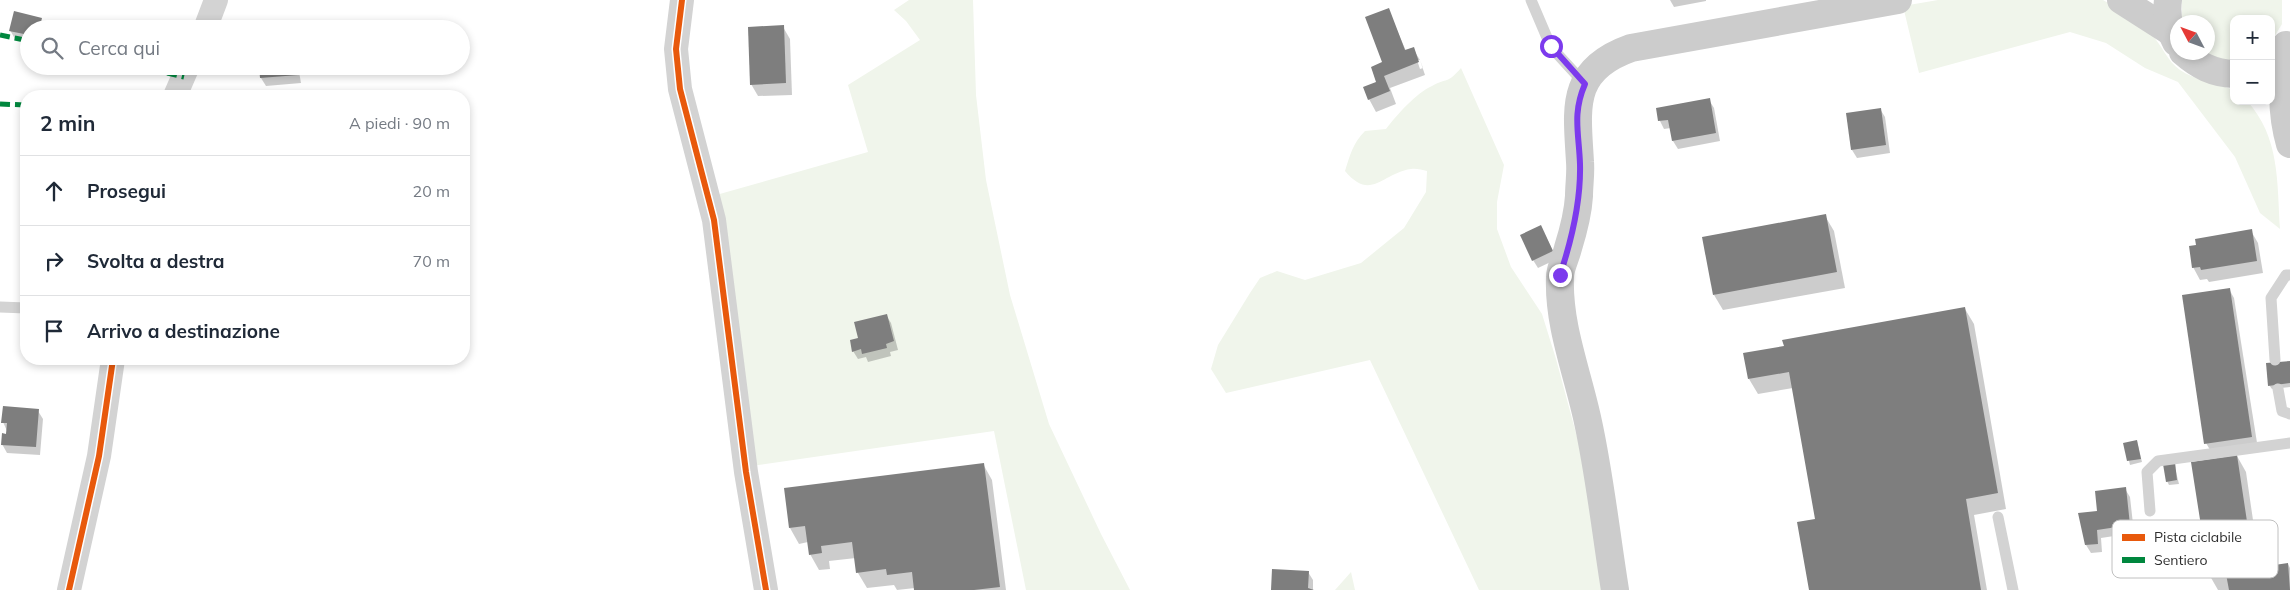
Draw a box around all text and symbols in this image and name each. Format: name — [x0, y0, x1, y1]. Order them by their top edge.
north arrow — [2170, 15, 2215, 60]
map controls — [2230, 15, 2275, 105]
button: + — [2230, 15, 2275, 60]
search box — [20, 20, 470, 75]
icon: search — [38, 34, 66, 62]
route start — [1540, 35, 1563, 58]
text: Cerca qui — [78, 36, 160, 60]
button: − — [2230, 60, 2275, 105]
text: 2 min — [40, 110, 95, 136]
text: A piedi · 90 m — [349, 113, 450, 133]
icon: ahead — [40, 177, 68, 205]
text: Prosegui — [87, 179, 166, 203]
text: 20 m — [413, 181, 450, 201]
icon: right — [40, 247, 68, 275]
text: Svolta a destra — [87, 249, 225, 273]
text: 70 m — [413, 251, 450, 271]
route end — [1549, 264, 1572, 287]
icon: arrive — [40, 317, 68, 345]
text: Arrivo a destinazione — [87, 319, 280, 343]
legend — [2112, 520, 2278, 578]
text: Pista ciclabile — [2154, 528, 2242, 546]
text: Sentiero — [2154, 551, 2207, 569]

